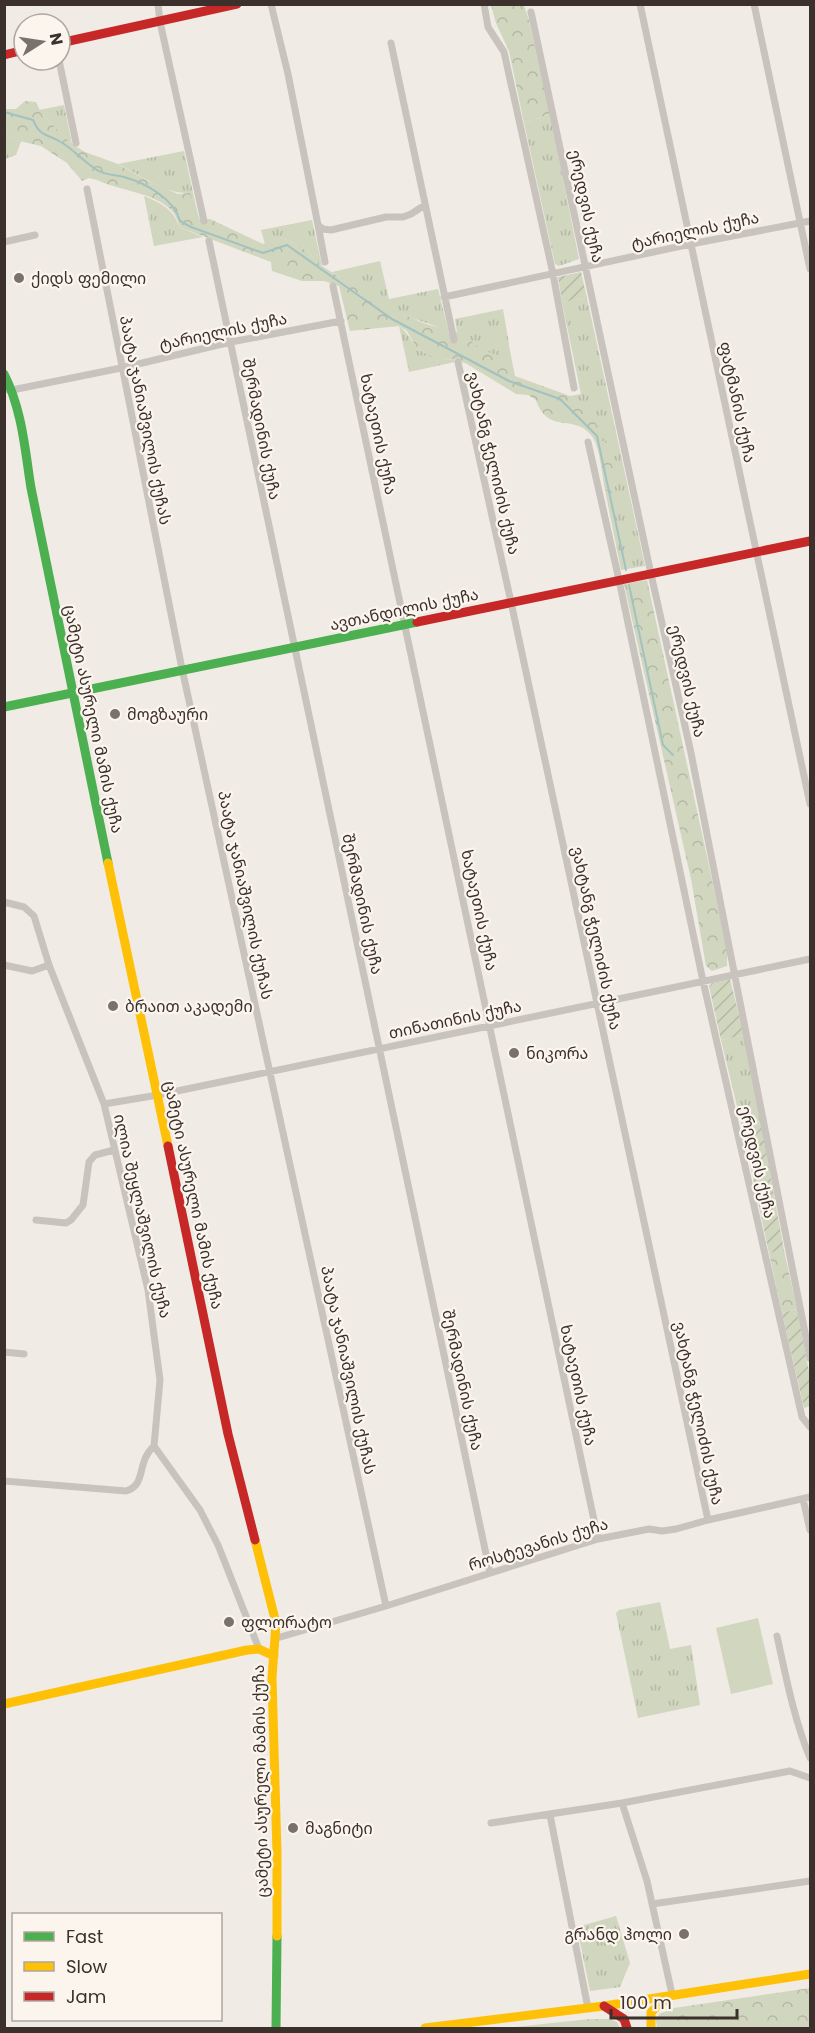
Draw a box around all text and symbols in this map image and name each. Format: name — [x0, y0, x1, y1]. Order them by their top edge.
north arrow — [12, 12, 72, 72]
text: N — [44, 31, 69, 47]
street label: ერედვის ქუჩა — [563, 147, 610, 265]
street label: ტარიელის ქუჩა — [629, 206, 761, 255]
place label: ქიდს ფემილი — [31, 267, 146, 290]
marker: ქიდს ფემილი — [12, 271, 26, 285]
street label: ტარიელის ქუჩა — [157, 307, 289, 356]
street label: პაატა ჯანიაშვილის ქუჩას — [114, 313, 177, 527]
street label: ფატმანის ქუჩა — [713, 339, 762, 465]
street label: შერმადინის ქუჩა — [237, 356, 286, 502]
street label: ვახტანგ ჭელიძის ქუჩა — [461, 369, 526, 557]
street label: ხატაეთის ქუჩა — [354, 371, 403, 497]
street label: ავთანდილის ქუჩა — [328, 583, 481, 636]
street label: ცამეტი ასურელი მამის ქუჩა — [58, 603, 129, 835]
street label: ერედვის ქუჩა — [663, 622, 712, 740]
place label: მოგზაური — [127, 703, 208, 726]
marker: მოგზაური — [108, 707, 122, 721]
street label: პაატა ჯანიაშვილის ქუჩას — [212, 789, 279, 1002]
street label: შერმადინის ქუჩა — [336, 832, 389, 977]
street label: ვახტანგ ჭელიძის ქუჩა — [566, 844, 627, 1032]
street label: ხატაეთის ქუჩა — [455, 847, 504, 973]
street label: თინათინის ქუჩა — [387, 994, 524, 1045]
place label: ბრაით აკადემი — [125, 995, 253, 1018]
marker: ბრაით აკადემი — [106, 999, 120, 1013]
place label: ნიკორა — [526, 1042, 588, 1065]
marker: ნიკორა — [507, 1046, 521, 1060]
street label: ცამეტი ასურელი მამის ქუჩა — [158, 1079, 229, 1311]
street label: ერედვის ქუჩა — [733, 1103, 782, 1221]
street label: ილია შეყლაშვილის ქუჩა — [108, 1112, 177, 1321]
street label: პაატა ჯანიაშვილის ქუჩას — [315, 1264, 382, 1477]
street label: შერმადინის ქუჩა — [436, 1308, 489, 1453]
street label: ვახტანგ ჭელიძის ქუჩა — [668, 1319, 729, 1507]
street label: ხატაეთის ქუჩა — [554, 1322, 603, 1448]
street label: როსტევანის ქუჩა — [465, 1512, 611, 1577]
place label: ფლორატო — [241, 1611, 332, 1634]
marker: ფლორატო — [222, 1615, 236, 1629]
street label: ცამეტი ასურელი მამის ქუჩა — [247, 1664, 274, 1898]
place label: მაგნიტი — [305, 1817, 373, 1840]
marker: მაგნიტი — [286, 1821, 300, 1835]
legend — [12, 1913, 222, 2021]
place label: გრანდ ჰოლი — [565, 1923, 672, 1946]
text: Fast — [66, 1924, 103, 1949]
marker: გრანდ ჰოლი — [677, 1927, 691, 1941]
text: Slow — [66, 1954, 108, 1979]
scale bar — [611, 1982, 737, 2020]
text: Jam — [66, 1984, 106, 2009]
text: 100 m — [620, 1990, 672, 2015]

